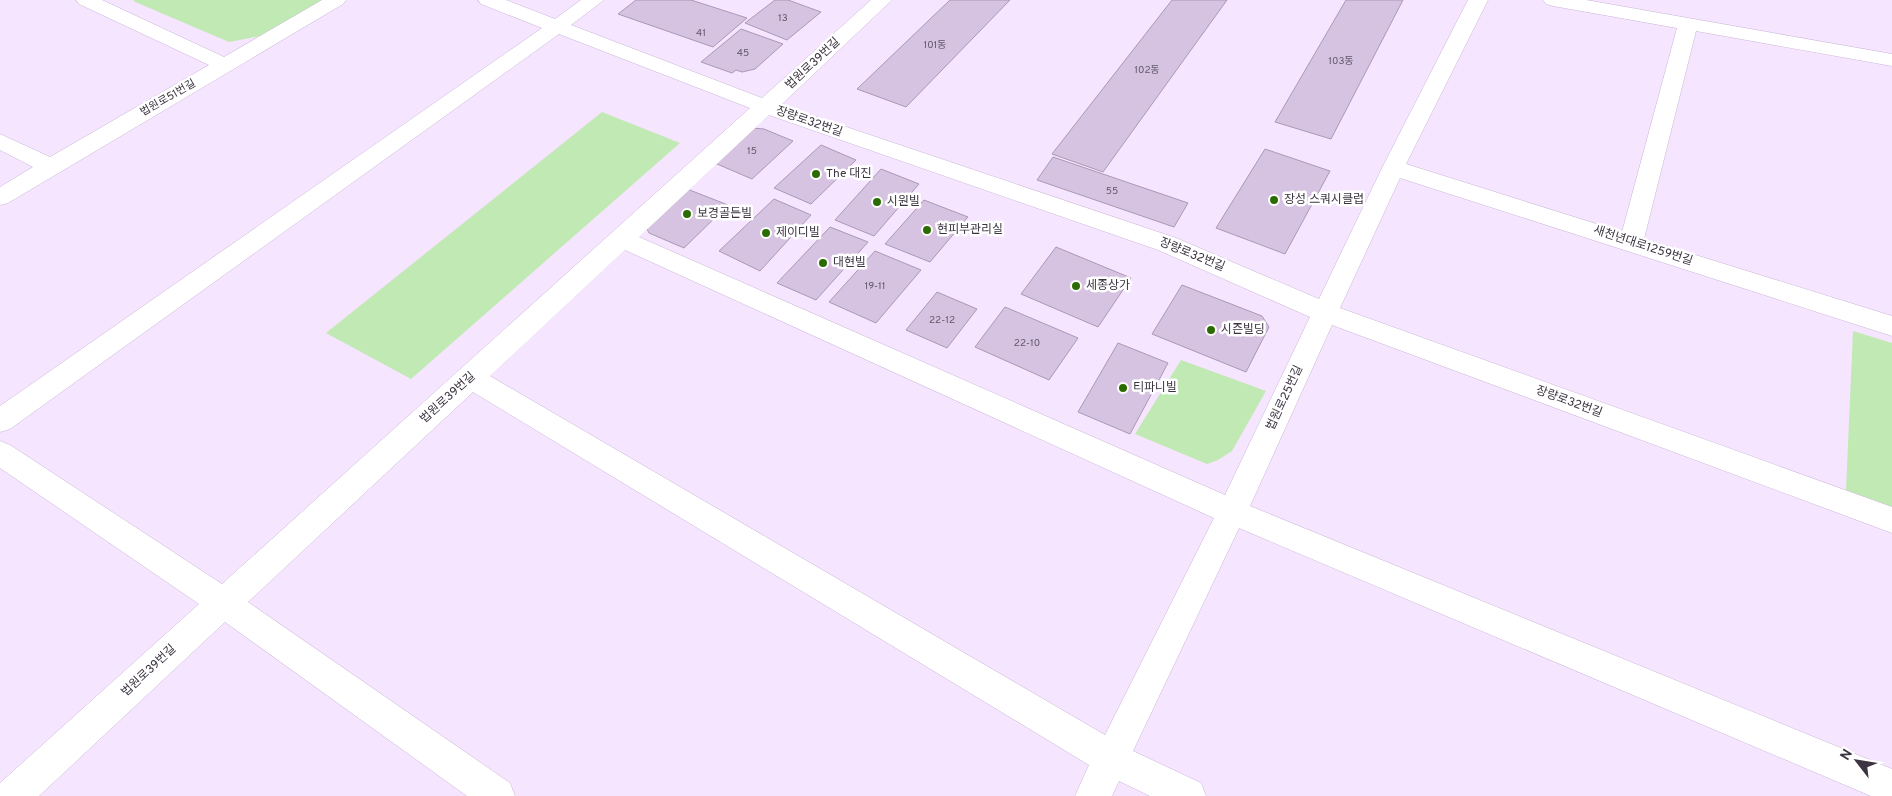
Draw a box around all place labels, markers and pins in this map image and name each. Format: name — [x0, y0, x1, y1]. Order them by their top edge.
place label: The 대진 — [826, 166, 871, 182]
marker: The 대진 — [810, 168, 822, 180]
place label: 장성 스쿼시클럽 — [1284, 192, 1364, 208]
place label: 시원빌 — [887, 194, 920, 210]
marker: 장성 스쿼시클럽 — [1268, 194, 1280, 206]
marker: 시원빌 — [871, 196, 883, 208]
place label: 보경골든빌 — [697, 206, 752, 222]
marker: 보경골든빌 — [681, 208, 693, 220]
place label: 현피부관리실 — [937, 222, 1003, 238]
marker: 현피부관리실 — [921, 224, 933, 236]
place label: 제이디빌 — [776, 225, 820, 241]
marker: 제이디빌 — [760, 227, 772, 239]
place label: 대현빌 — [833, 255, 866, 271]
marker: 대현빌 — [817, 257, 829, 269]
place label: 세종상가 — [1086, 278, 1130, 294]
marker: 세종상가 — [1070, 280, 1082, 292]
place label: 시즌빌딩 — [1221, 322, 1265, 338]
marker: 시즌빌딩 — [1205, 324, 1217, 336]
place label: 티파니빌 — [1133, 380, 1177, 396]
marker: 티파니빌 — [1117, 382, 1129, 394]

